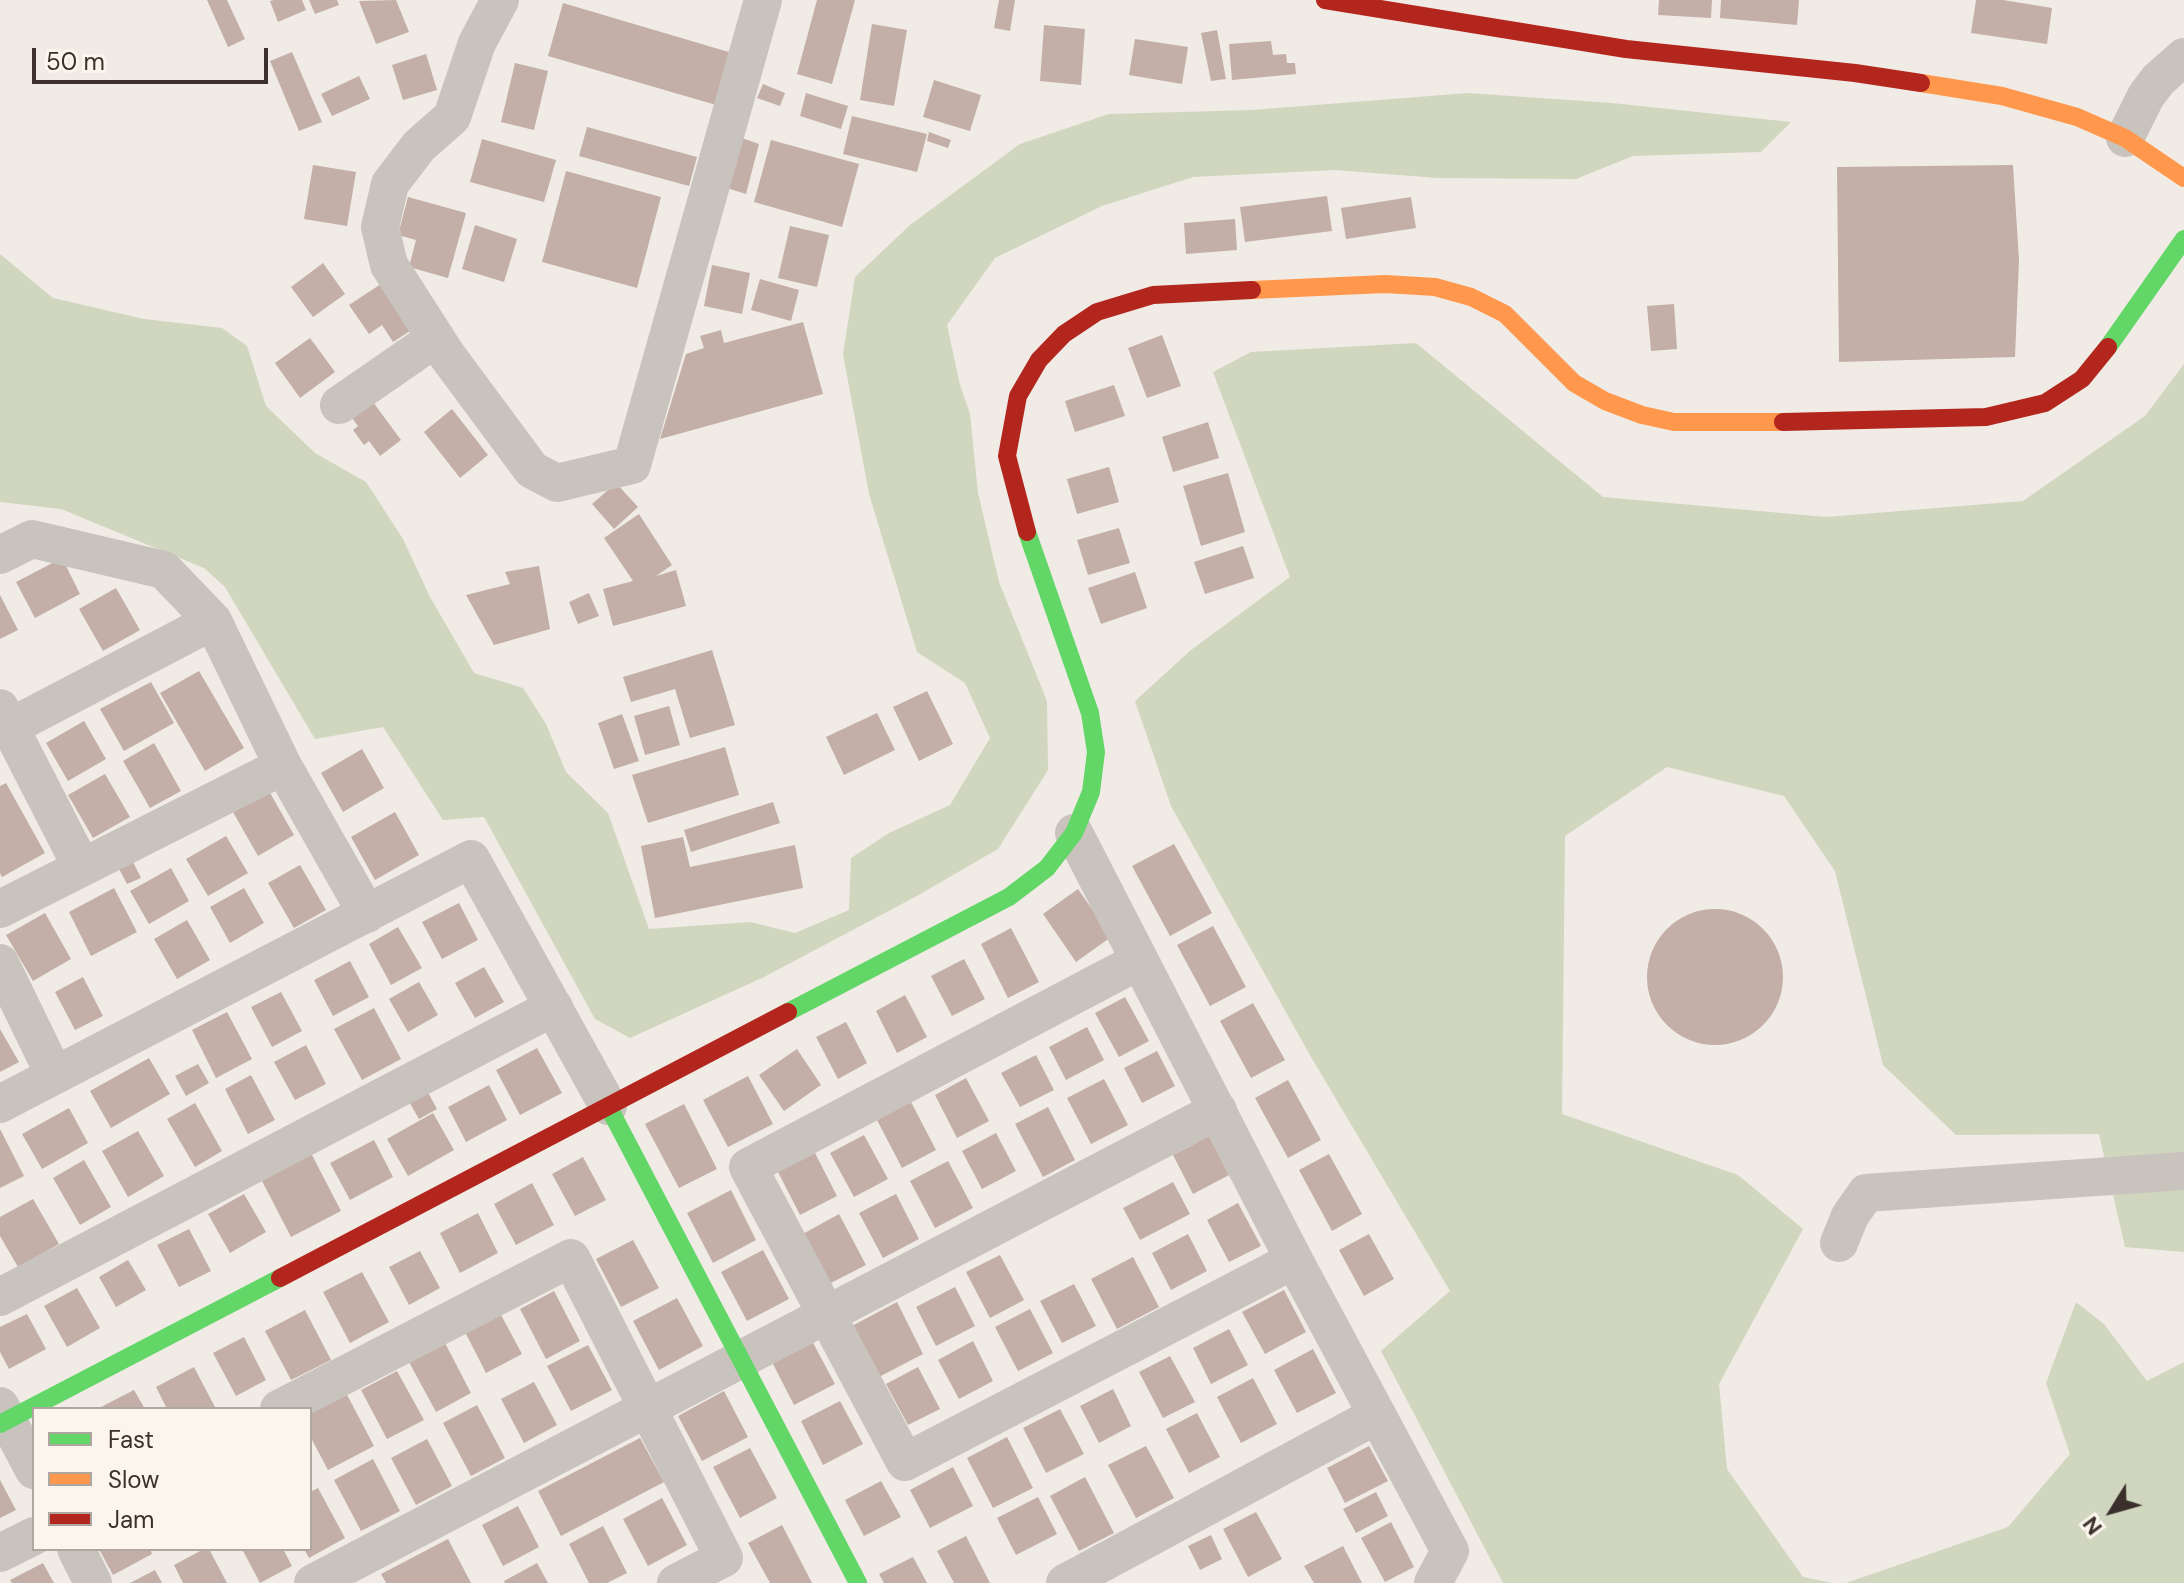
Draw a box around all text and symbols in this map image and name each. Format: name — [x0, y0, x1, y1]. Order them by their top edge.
scale bar — [36, 32, 272, 82]
text: 50 m — [46, 46, 105, 77]
legend — [32, 1407, 312, 1551]
text: Fast — [108, 1424, 154, 1455]
text: Slow — [108, 1464, 159, 1495]
north arrow — [2072, 1471, 2152, 1551]
text: Jam — [108, 1504, 154, 1535]
text: N — [2076, 1511, 2109, 1541]

